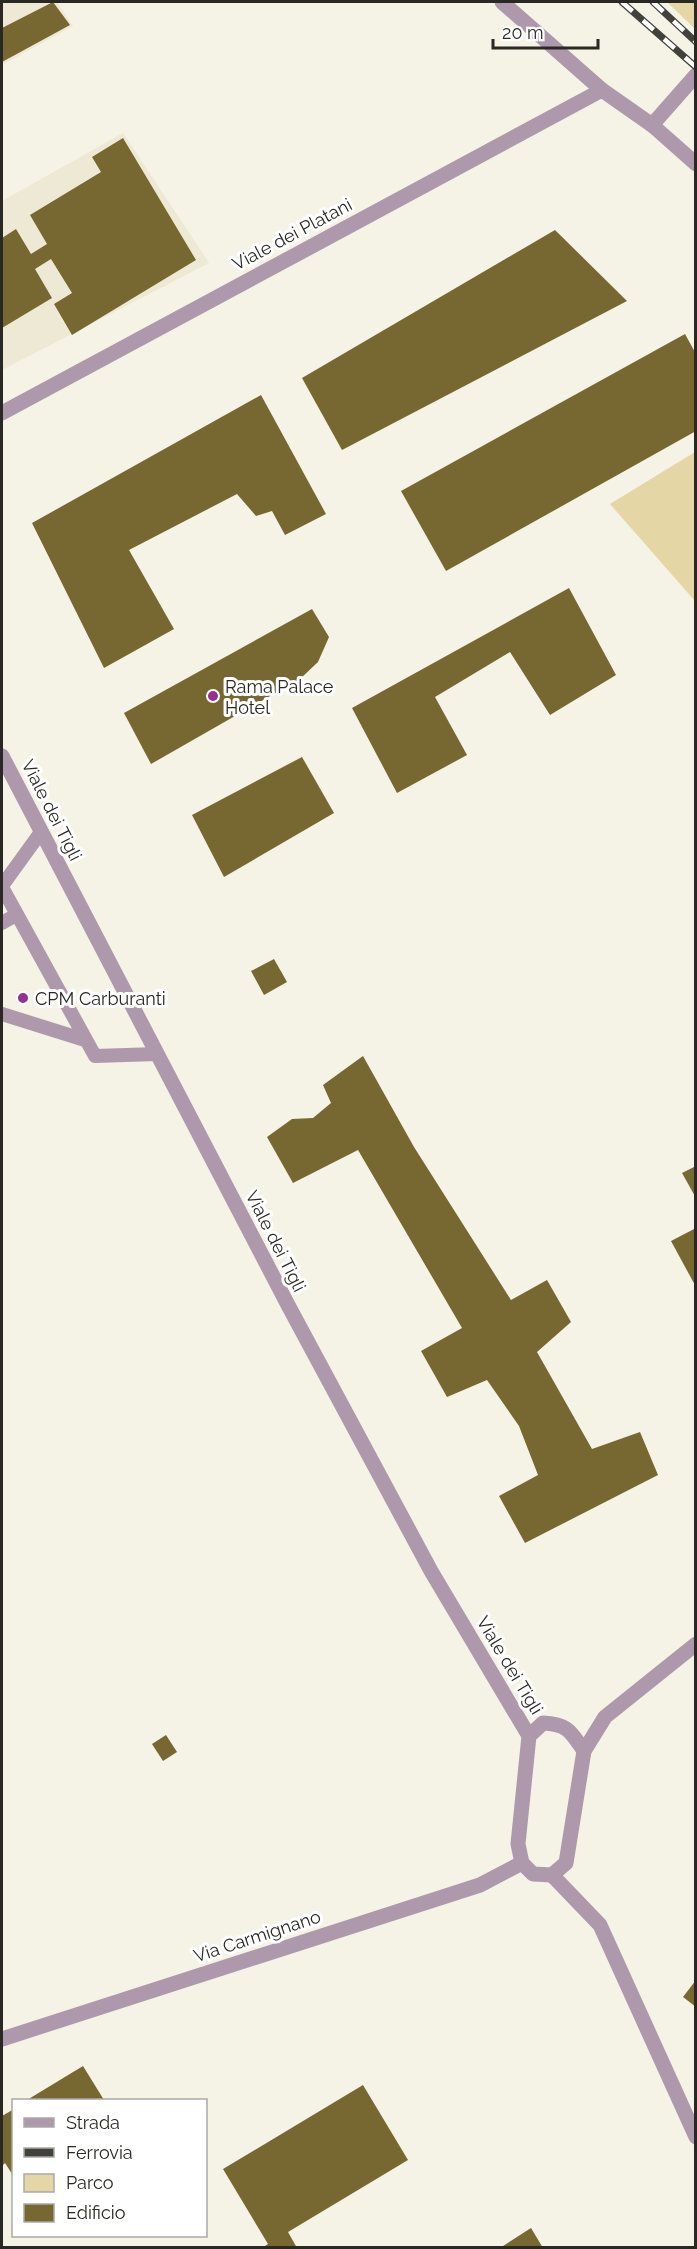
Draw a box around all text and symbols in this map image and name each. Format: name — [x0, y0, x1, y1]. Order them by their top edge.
scale bar — [493, 12, 598, 50]
text: 20 m — [502, 22, 544, 43]
street label: Viale dei Platani — [229, 194, 355, 274]
place label: Rama Palace Hotel — [225, 676, 334, 718]
marker: Rama Palace Hotel — [206, 689, 220, 703]
street label: Viale dei Tigli — [18, 756, 86, 864]
place label: CPM Carburanti — [35, 988, 166, 1009]
marker: CPM Carburanti — [16, 991, 30, 1005]
street label: Viale dei Tigli — [242, 1187, 310, 1295]
street label: Viale dei Tigli — [473, 1612, 547, 1718]
street label: Via Carmignano — [191, 1906, 323, 1966]
legend — [12, 2099, 207, 2237]
text: Strada — [66, 2112, 120, 2133]
text: Ferrovia — [66, 2142, 133, 2163]
text: Parco — [66, 2172, 114, 2193]
text: Edificio — [66, 2202, 126, 2223]

